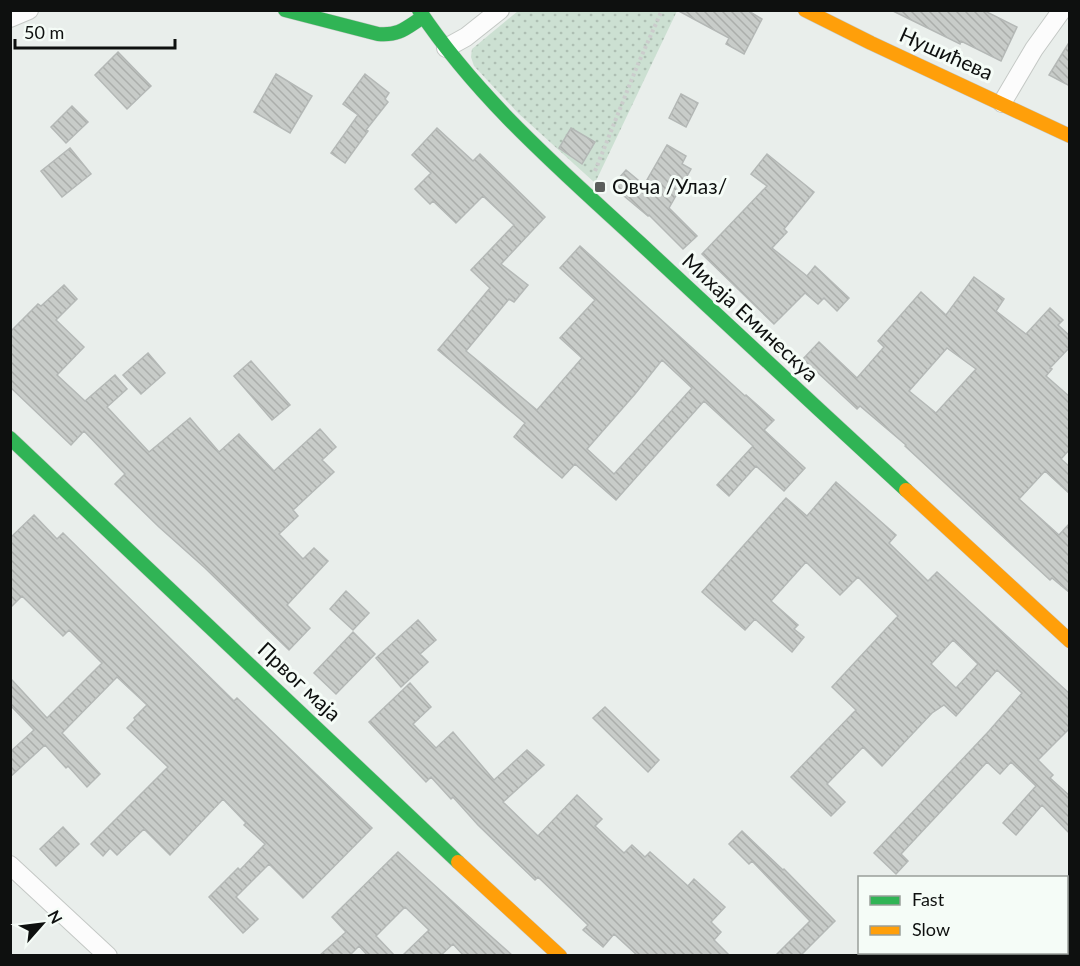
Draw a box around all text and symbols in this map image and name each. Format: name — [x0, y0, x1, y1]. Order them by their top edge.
scale bar — [15, 12, 176, 50]
text: 50 m — [24, 21, 64, 43]
street label: Нушићева — [896, 21, 997, 84]
place label: Овча /Улаз/ — [612, 173, 727, 198]
marker: Овча /Улаз/ — [593, 180, 607, 194]
street label: Михаја Еминескуа — [678, 247, 824, 386]
street label: Првог маја — [253, 636, 347, 726]
legend — [858, 876, 1068, 954]
text: Fast — [912, 888, 945, 910]
north arrow — [12, 894, 72, 954]
text: N — [44, 907, 67, 927]
text: Slow — [912, 918, 950, 940]

